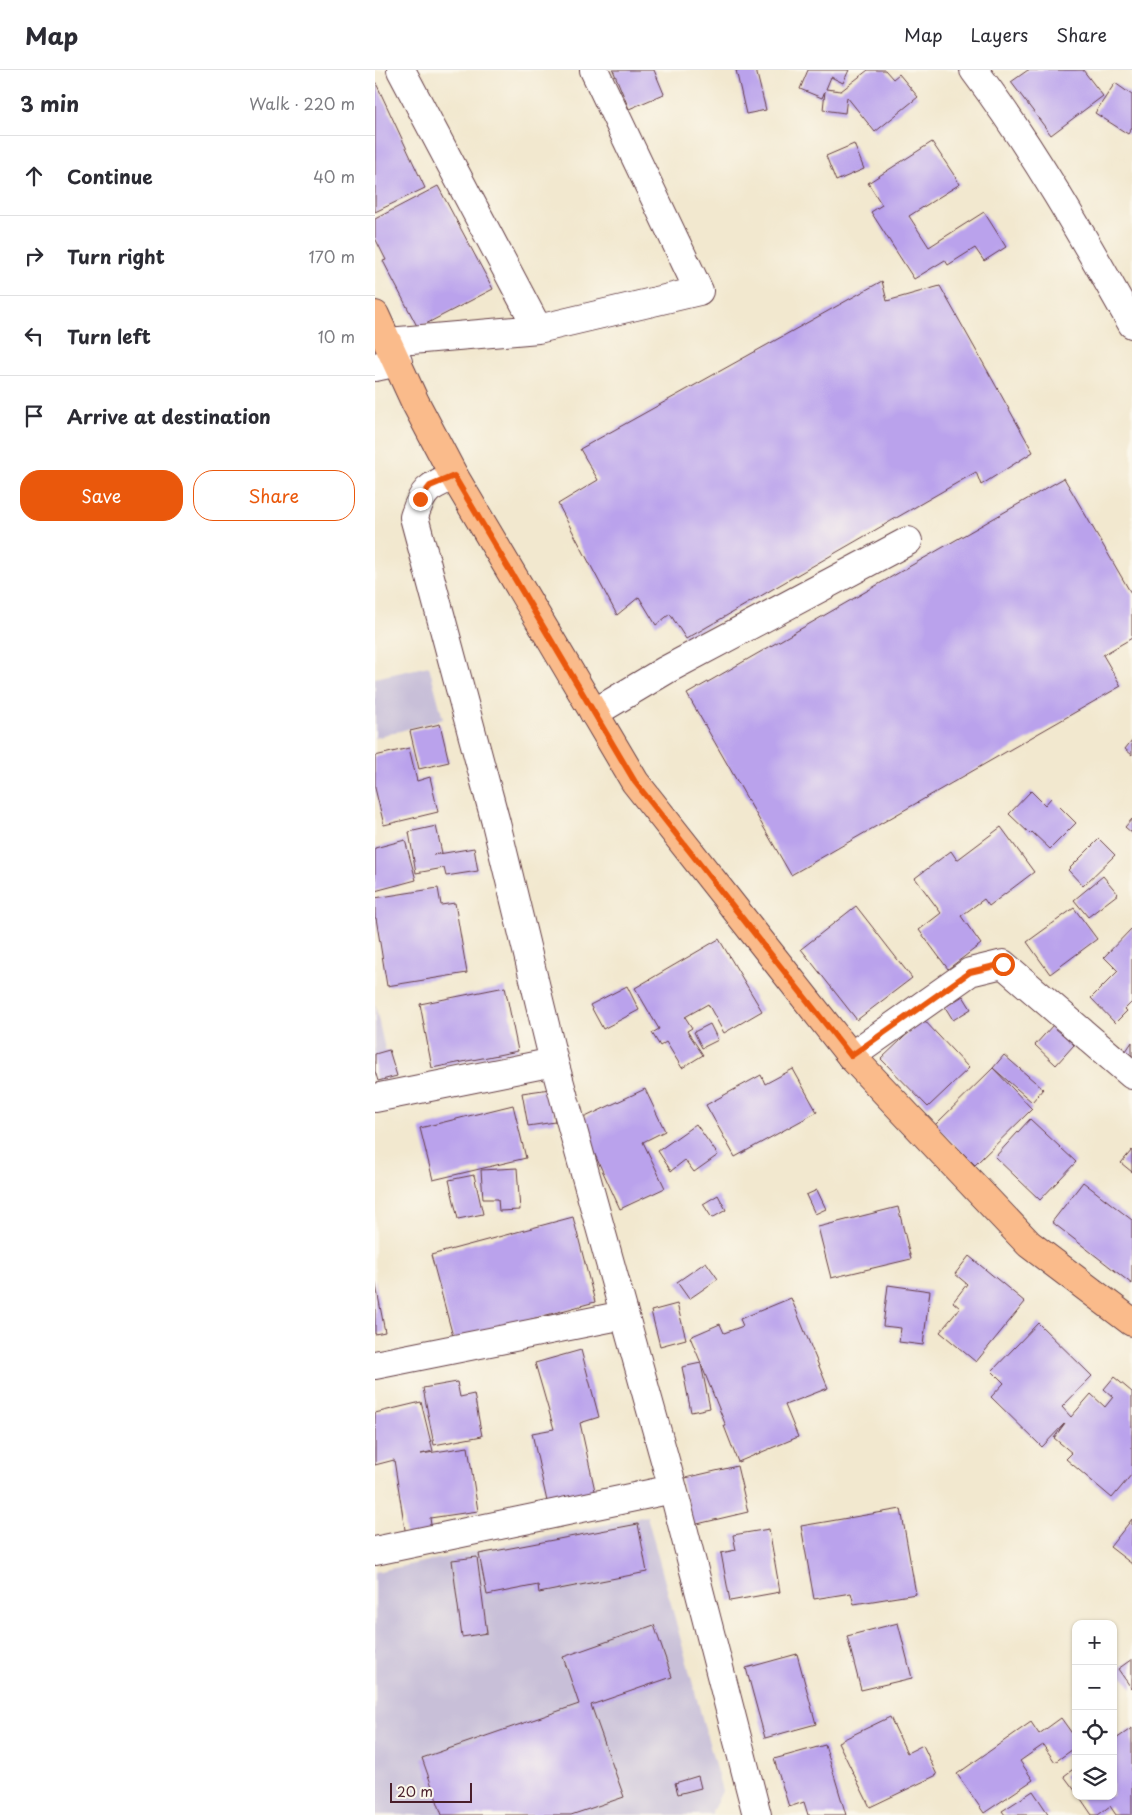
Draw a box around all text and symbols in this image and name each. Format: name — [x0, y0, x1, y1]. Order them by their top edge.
text: Map — [25, 17, 78, 53]
text: Map — [904, 21, 943, 48]
text: Layers — [971, 21, 1028, 48]
text: Share — [1056, 21, 1107, 48]
text: 3 min — [20, 87, 79, 119]
text: Walk · 220 m — [249, 91, 355, 115]
icon: ahead — [20, 162, 48, 190]
text: Continue — [67, 162, 153, 190]
text: 40 m — [313, 164, 355, 188]
icon: right — [20, 242, 48, 270]
text: Turn right — [67, 242, 165, 270]
text: 170 m — [309, 244, 355, 268]
icon: left — [20, 322, 48, 350]
text: Turn left — [67, 322, 151, 350]
text: 10 m — [318, 324, 355, 348]
icon: arrive — [20, 402, 48, 430]
text: Arrive at destination — [67, 402, 271, 430]
button: Save — [20, 470, 183, 521]
button: Share — [193, 470, 355, 521]
route end — [409, 488, 432, 511]
route start — [992, 953, 1015, 976]
map controls — [1072, 1620, 1117, 1800]
button: + — [1072, 1620, 1117, 1665]
button: − — [1072, 1665, 1117, 1710]
button: locate — [1072, 1710, 1117, 1755]
button: layers — [1072, 1755, 1117, 1800]
scale bar — [390, 1780, 473, 1803]
text: 20 m — [397, 1781, 433, 1802]

